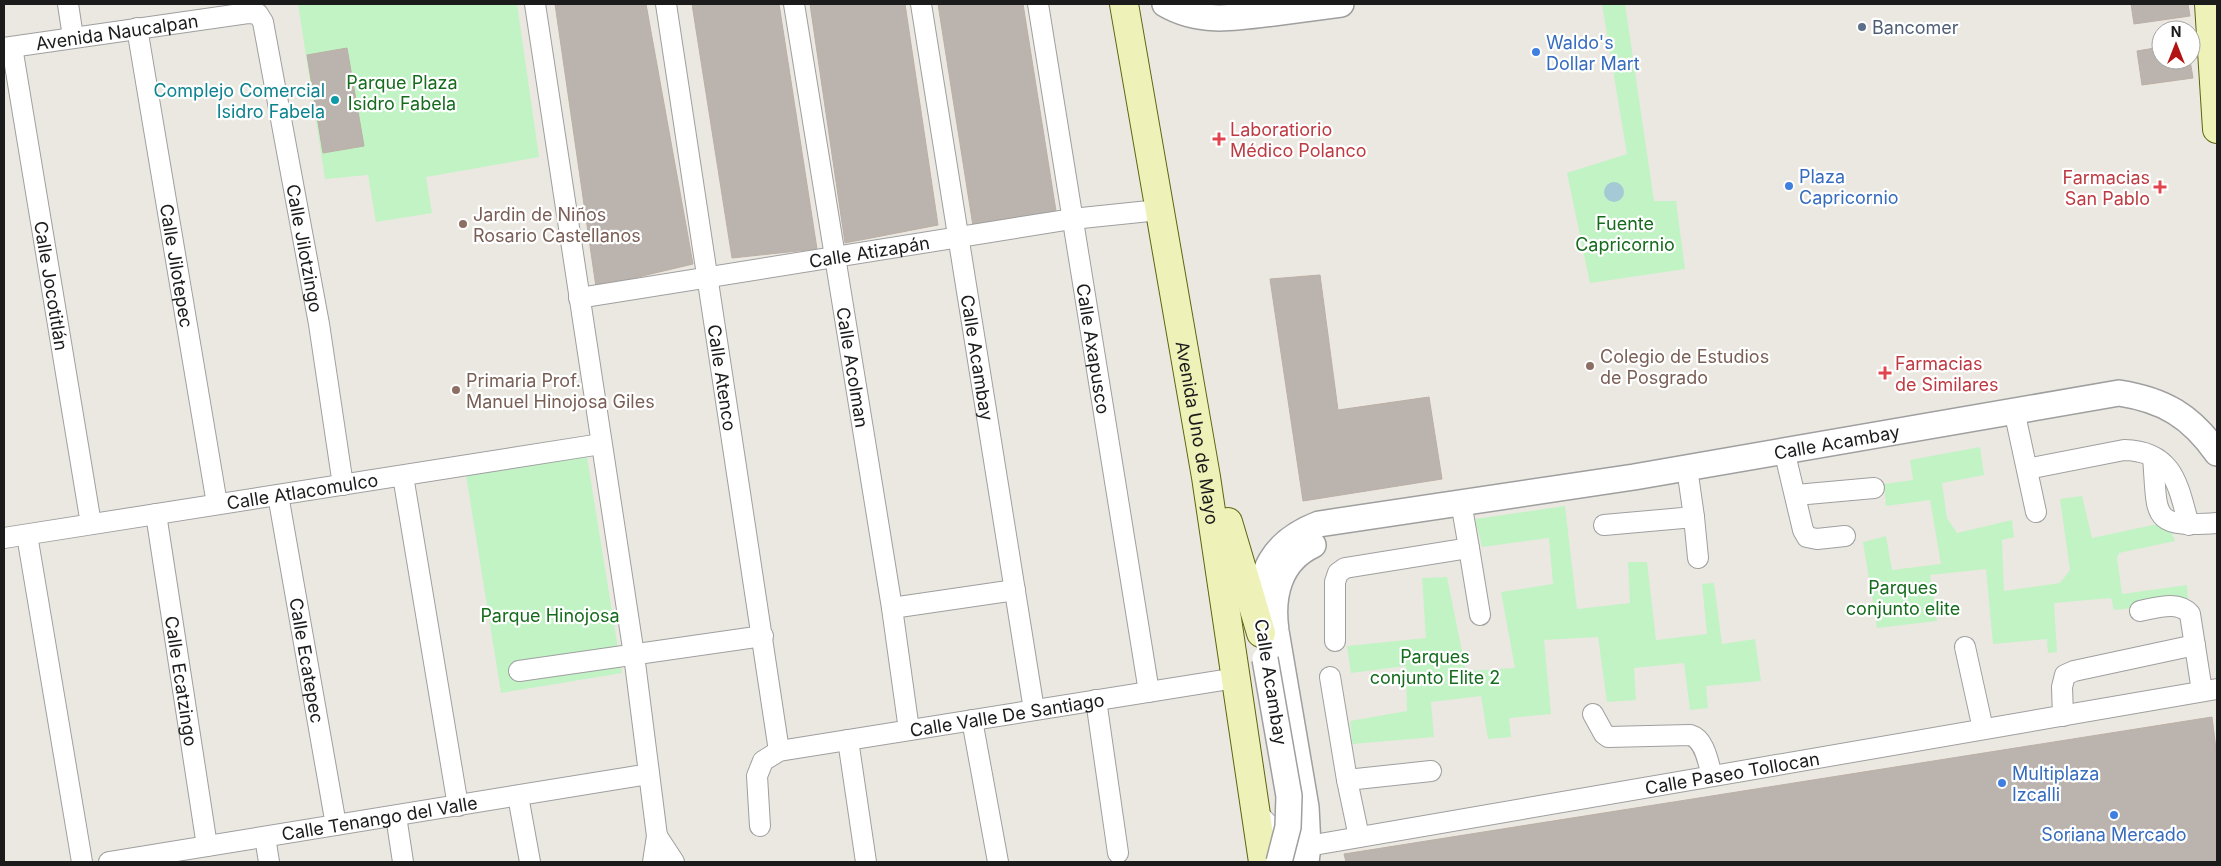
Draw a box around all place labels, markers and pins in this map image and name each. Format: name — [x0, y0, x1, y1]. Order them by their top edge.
place label: Bancomer — [1872, 17, 1959, 38]
marker: Bancomer — [1856, 21, 1868, 33]
place label: Waldo's Dollar Mart — [1546, 32, 1640, 74]
marker: Waldo's Dollar Mart — [1530, 46, 1542, 58]
place label: Complejo Comercial Isidro Fabela — [153, 80, 325, 122]
marker: Complejo Comercial Isidro Fabela — [329, 94, 341, 106]
place label: Laboratiorio Médico Polanco — [1230, 119, 1367, 161]
marker: Laboratiorio Médico Polanco — [1212, 132, 1226, 146]
place label: Plaza Capricornio — [1799, 166, 1899, 208]
place label: Farmacias San Pablo — [2063, 167, 2150, 209]
marker: Plaza Capricornio — [1783, 180, 1795, 192]
marker: Farmacias San Pablo — [2154, 181, 2166, 193]
place label: Jardin de Niños Rosario Castellanos — [473, 204, 641, 246]
marker: Jardin de Niños Rosario Castellanos — [457, 218, 469, 230]
place label: Colegio de Estudios de Posgrado — [1600, 346, 1769, 388]
place label: Farmacias de Similares — [1895, 353, 1999, 395]
marker: Colegio de Estudios de Posgrado — [1584, 360, 1596, 372]
marker: Farmacias de Similares — [1879, 367, 1891, 379]
place label: Primaria Prof. Manuel Hinojosa Giles — [466, 370, 655, 412]
marker: Primaria Prof. Manuel Hinojosa Giles — [450, 384, 462, 396]
place label: Multiplaza Izcalli — [2012, 763, 2099, 805]
marker: Multiplaza Izcalli — [1996, 777, 2008, 789]
marker: Soriana Mercado — [2108, 809, 2120, 821]
place label: Soriana Mercado — [2041, 824, 2187, 845]

